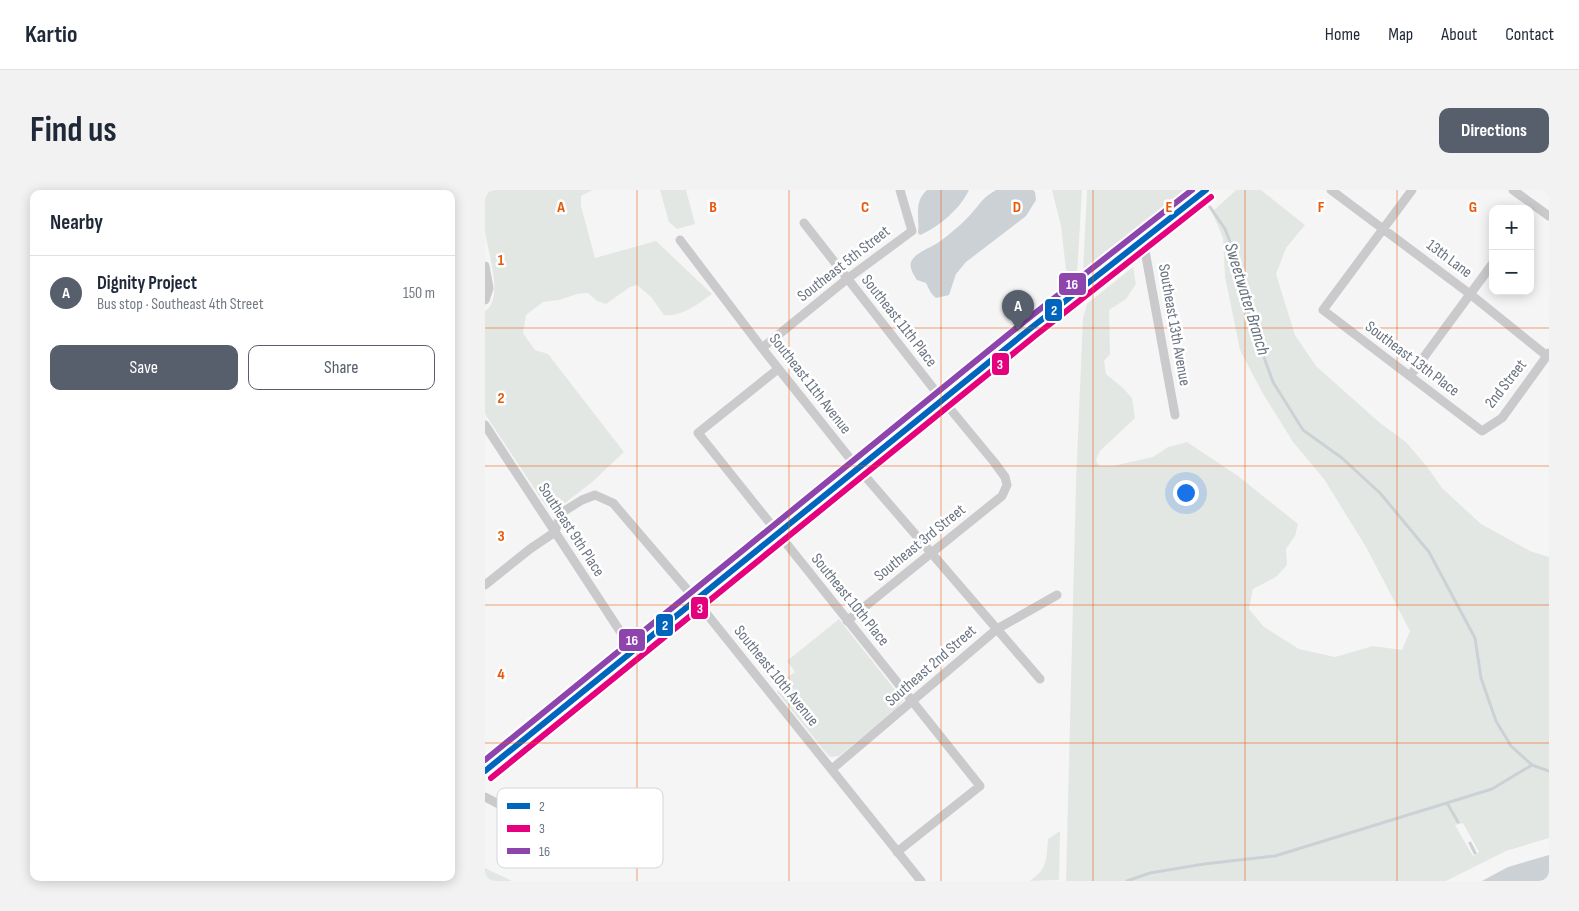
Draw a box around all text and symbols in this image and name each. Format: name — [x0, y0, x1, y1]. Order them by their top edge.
text: Kartio — [25, 20, 77, 49]
text: Home — [1325, 24, 1360, 45]
text: Map — [1388, 24, 1413, 45]
text: About — [1441, 24, 1477, 45]
text: Contact — [1505, 24, 1554, 45]
button: Directions — [1439, 108, 1549, 153]
text: Find us — [30, 109, 117, 152]
text: A — [556, 198, 565, 217]
text: B — [709, 198, 717, 217]
text: C — [861, 198, 869, 217]
text: D — [1013, 198, 1021, 217]
text: E — [1166, 198, 1173, 217]
text: F — [1318, 198, 1325, 217]
text: G — [1469, 198, 1477, 217]
map controls — [1489, 205, 1534, 295]
button: + — [1489, 205, 1534, 250]
text: Nearby — [50, 210, 103, 235]
street label: Southeast 5th Street — [794, 222, 894, 306]
street label: 13th Lane — [1423, 236, 1475, 282]
water label: Sweetwater Branch — [1220, 240, 1274, 358]
button: − — [1489, 250, 1534, 295]
text: 1 — [498, 251, 505, 270]
street label: Southeast 13th Avenue — [1154, 263, 1194, 387]
street label: Southeast 11th Place — [857, 271, 941, 371]
text: Dignity Project — [97, 272, 197, 295]
line badge: 16 — [1058, 272, 1087, 296]
text: 16 — [1066, 276, 1078, 293]
text: A — [62, 284, 70, 303]
text: 150 m — [403, 284, 435, 303]
pin: A — [1002, 290, 1034, 331]
text: Bus stop · Southeast 4th Street — [97, 295, 264, 314]
line badge: 2 — [1044, 298, 1063, 322]
text: 2 — [1051, 302, 1057, 319]
street label: Southeast 13th Place — [1361, 317, 1463, 401]
street label: Southeast 11th Avenue — [765, 330, 855, 438]
button: Save — [50, 345, 238, 390]
button: Share — [248, 345, 435, 390]
line badge: 3 — [991, 352, 1010, 376]
text: 3 — [997, 356, 1003, 373]
street label: 2nd Street — [1481, 356, 1531, 412]
text: 2 — [497, 389, 505, 408]
street label: Southeast 9th Place — [534, 480, 608, 580]
your location — [1173, 480, 1199, 506]
street label: Southeast 3rd Street — [871, 500, 969, 586]
text: 3 — [497, 527, 505, 546]
street label: Southeast 10th Place — [807, 550, 893, 650]
line badge: 3 — [690, 596, 709, 620]
text: 3 — [697, 600, 703, 617]
line badge: 2 — [655, 613, 674, 637]
text: 2 — [662, 617, 668, 634]
street label: Southeast 2nd Street — [882, 621, 980, 711]
street label: Southeast 10th Avenue — [730, 622, 822, 730]
line badge: 16 — [618, 628, 646, 652]
text: 16 — [626, 632, 638, 649]
text: 4 — [497, 665, 505, 684]
legend — [497, 788, 663, 868]
text: 2 — [539, 798, 545, 815]
text: 3 — [539, 820, 545, 837]
text: 16 — [539, 843, 550, 860]

